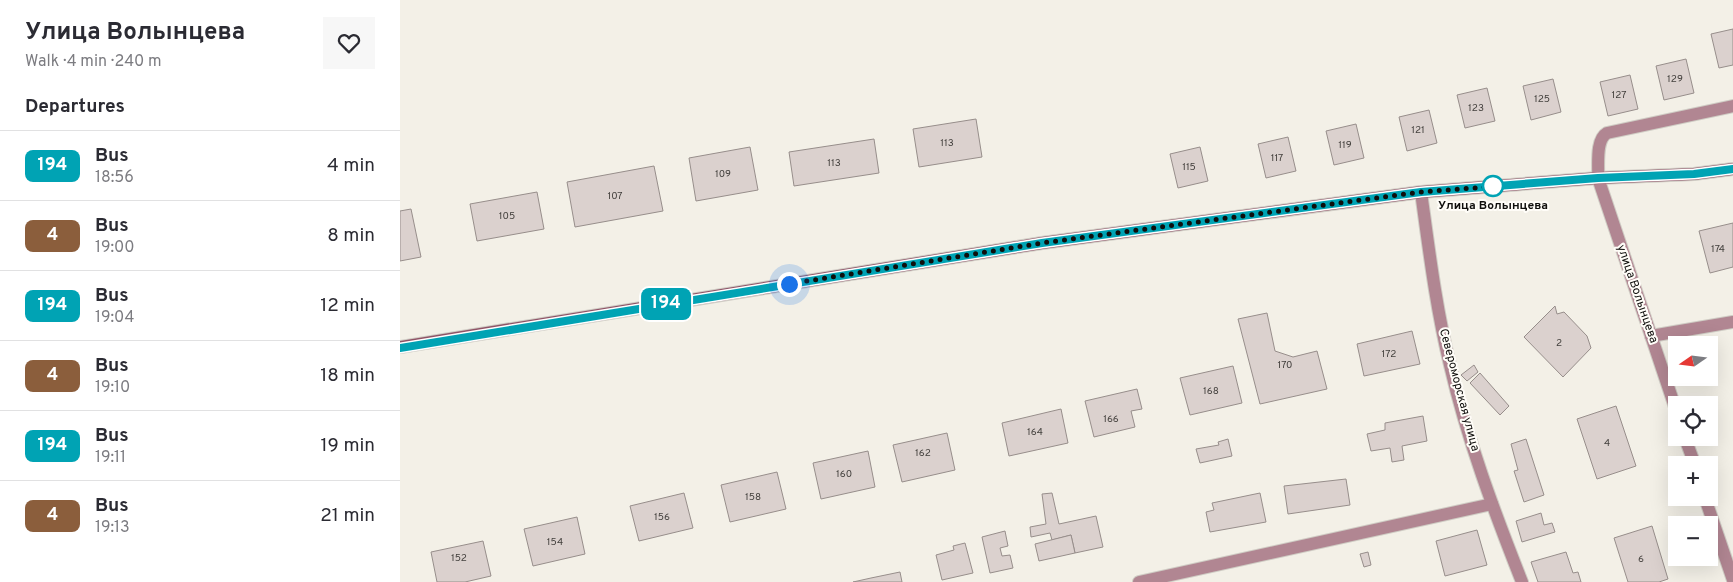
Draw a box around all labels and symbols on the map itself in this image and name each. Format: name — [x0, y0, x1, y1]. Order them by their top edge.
house number: 129 — [1667, 73, 1683, 86]
house number: 127 — [1612, 89, 1626, 102]
house number: 125 — [1534, 93, 1550, 106]
house number: 123 — [1468, 102, 1484, 115]
house number: 121 — [1411, 124, 1425, 137]
house number: 113 — [940, 137, 954, 150]
house number: 119 — [1338, 139, 1352, 152]
house number: 117 — [1271, 152, 1283, 165]
house number: 113 — [827, 157, 841, 170]
house number: 115 — [1182, 161, 1196, 174]
house number: 109 — [715, 168, 731, 181]
marker: Улица Волынцева — [1482, 175, 1504, 197]
house number: 107 — [607, 190, 623, 203]
place label: Улица Волынцева — [1438, 198, 1548, 214]
house number: 105 — [499, 210, 515, 223]
street label: улица Волынцева — [1613, 243, 1661, 345]
house number: 174 — [1711, 243, 1725, 256]
your location — [777, 272, 802, 297]
line badge: 194 — [637, 288, 695, 320]
street label: Североморская улица — [1435, 327, 1483, 453]
north arrow — [1668, 336, 1718, 386]
house number: 2 — [1556, 337, 1562, 350]
house number: 172 — [1382, 348, 1396, 361]
house number: 170 — [1277, 359, 1293, 372]
house number: 168 — [1203, 385, 1219, 398]
house number: 166 — [1103, 413, 1119, 426]
house number: 164 — [1027, 426, 1043, 439]
house number: 4 — [1604, 437, 1610, 450]
house number: 162 — [915, 447, 931, 460]
house number: 160 — [836, 468, 852, 481]
house number: 158 — [745, 491, 761, 504]
house number: 156 — [654, 511, 670, 524]
house number: 154 — [547, 536, 563, 549]
house number: 152 — [451, 552, 467, 565]
house number: 6 — [1638, 553, 1644, 566]

